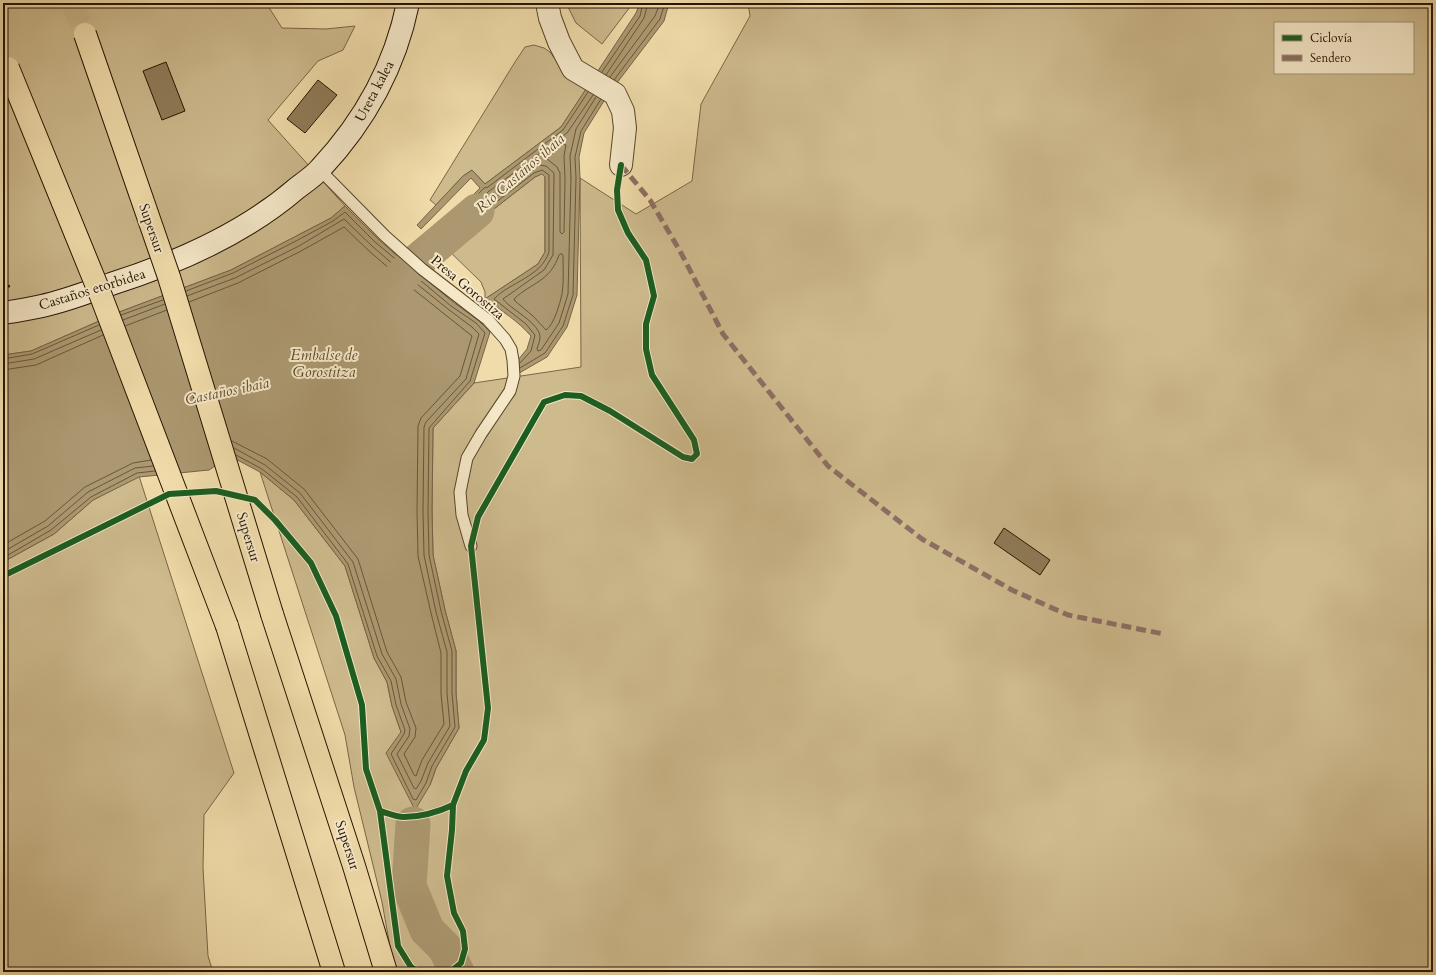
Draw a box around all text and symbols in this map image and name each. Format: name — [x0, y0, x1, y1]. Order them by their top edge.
legend — [1274, 22, 1414, 74]
text: Ciclovía — [1310, 30, 1353, 46]
text: Sendero — [1310, 50, 1351, 66]
street label: Ureta kalea — [350, 57, 398, 125]
water label: Río Castaños ibaia — [471, 129, 569, 217]
street label: Supersur — [134, 201, 169, 256]
street label: Presa Gorostiza — [427, 251, 509, 324]
street label: Castaños etorbidea — [36, 264, 148, 315]
water label: Embalse de Gorostitza — [291, 345, 358, 382]
water label: Castaños ibaia — [183, 372, 271, 410]
street label: Supersur — [232, 510, 265, 565]
street label: Supersur — [331, 818, 365, 873]

